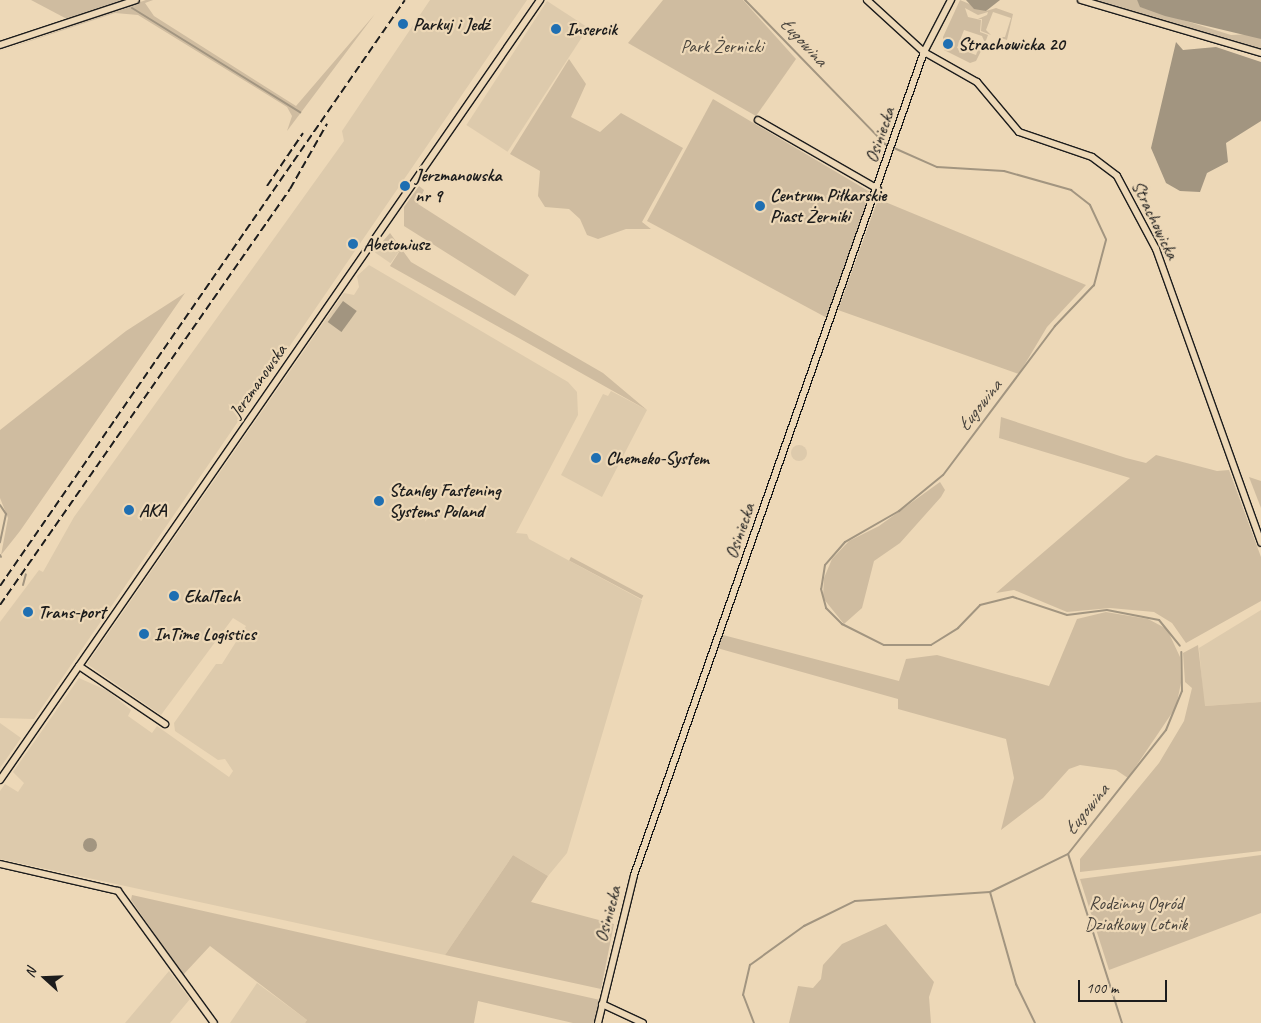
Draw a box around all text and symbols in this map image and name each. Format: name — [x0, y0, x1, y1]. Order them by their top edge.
place label: Parkuj i Jedź — [413, 13, 489, 35]
water label: Ługowina — [775, 13, 831, 71]
marker: Parkuj i Jedź — [397, 18, 409, 30]
place label: Insercik — [566, 18, 617, 40]
marker: Insercik — [550, 23, 562, 35]
place label: Strachowicka 20 — [958, 33, 1065, 55]
park label: Park Żernicki — [681, 35, 763, 57]
marker: Strachowicka 20 — [942, 38, 954, 50]
street label: Osiniecka — [860, 104, 900, 166]
place label: Jerzmanowska nr 9 — [415, 165, 501, 208]
street label: Strachowicka — [1127, 177, 1183, 263]
marker: Jerzmanowska nr 9 — [399, 180, 411, 192]
place label: Centrum Piłkarskie Piast Żerniki — [770, 185, 887, 228]
marker: Centrum Piłkarskie Piast Żerniki — [754, 200, 766, 212]
place label: Abetoniusz — [363, 233, 429, 255]
marker: Abetoniusz — [347, 238, 359, 250]
street label: Jerzmanowska — [225, 340, 291, 422]
water label: Ługowina — [953, 376, 1007, 436]
place label: Chemeko-System — [606, 447, 709, 469]
marker: Chemeko-System — [590, 452, 602, 464]
place label: Stanley Fastening Systems Poland — [389, 480, 501, 522]
marker: Stanley Fastening Systems Poland — [373, 495, 385, 507]
place label: AKA — [139, 499, 167, 521]
street label: Osiniecka — [720, 500, 760, 562]
marker: AKA — [123, 504, 135, 516]
place label: EkalTech — [184, 585, 240, 607]
marker: EkalTech — [168, 590, 180, 602]
place label: Trans-port — [38, 601, 105, 623]
marker: Trans-port — [22, 606, 34, 618]
place label: InTime Logistics — [154, 623, 256, 645]
marker: InTime Logistics — [138, 628, 150, 640]
water label: Ługowina — [1060, 780, 1114, 840]
street label: Osiniecka — [590, 884, 626, 944]
park label: Rodzinny Ogród Działkowy Lotnik — [1085, 893, 1187, 936]
north arrow — [20, 953, 70, 1003]
text: N — [21, 966, 40, 980]
scale bar — [1081, 970, 1170, 1002]
text: 100 m — [1086, 979, 1118, 998]

